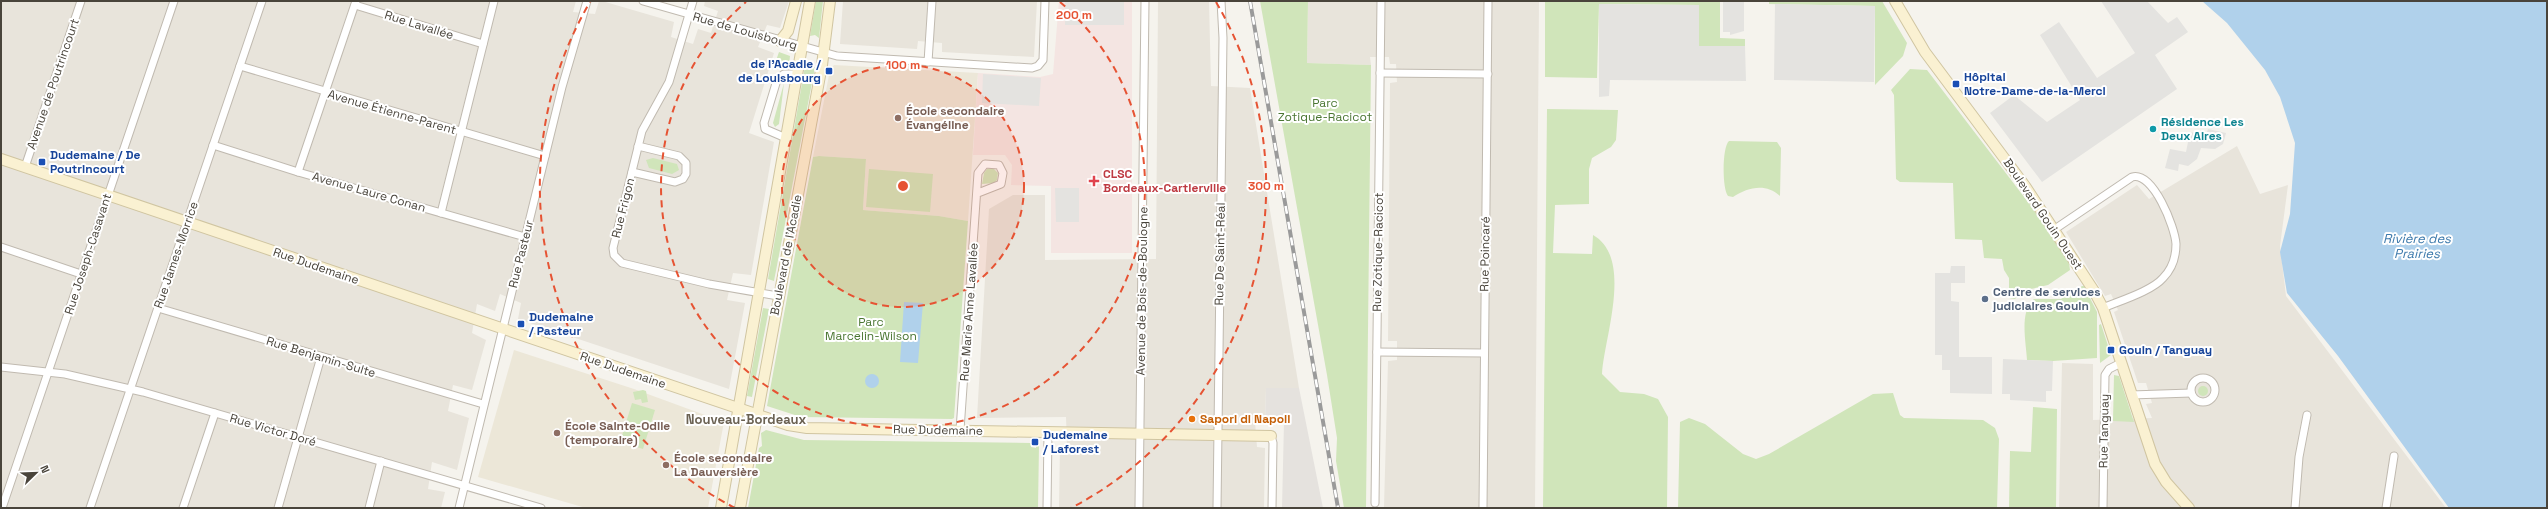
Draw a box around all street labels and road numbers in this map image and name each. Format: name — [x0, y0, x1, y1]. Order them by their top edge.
street label: Rue Lavallée — [382, 7, 456, 43]
street label: Rue de Louisbourg — [691, 8, 799, 54]
street label: Avenue de Poutrincourt — [23, 16, 83, 152]
street label: Avenue Étienne-Parent — [326, 86, 458, 138]
street label: Boulevard Gouin Ouest — [2000, 155, 2086, 273]
street label: Avenue Laure Conan — [310, 168, 428, 216]
street label: Rue Frigon — [608, 176, 638, 240]
street label: Rue Joseph-Casavant — [61, 191, 115, 317]
street label: Rue Zotique-Racicot — [1369, 192, 1387, 312]
street label: Boulevard de l'Acadie — [766, 193, 806, 317]
street label: Rue James-Morrice — [150, 199, 202, 311]
street label: Rue De Saint-Réal — [1211, 202, 1229, 306]
street label: Avenue de Bois-de-Boulogne — [1133, 206, 1151, 376]
street label: Rue Poincaré — [1476, 216, 1494, 292]
street label: Rue Pasteur — [505, 218, 537, 290]
street label: Rue Marie Anne Lavallée — [956, 242, 982, 382]
street label: Rue Dudemaine — [271, 244, 361, 288]
street label: Rue Benjamin-Sulte — [264, 333, 378, 381]
street label: Rue Dudemaine — [578, 348, 668, 392]
street label: Rue Tanguay — [2095, 394, 2113, 468]
street label: Rue Victor Doré — [228, 410, 318, 450]
street label: Rue Dudemaine — [893, 421, 983, 439]

